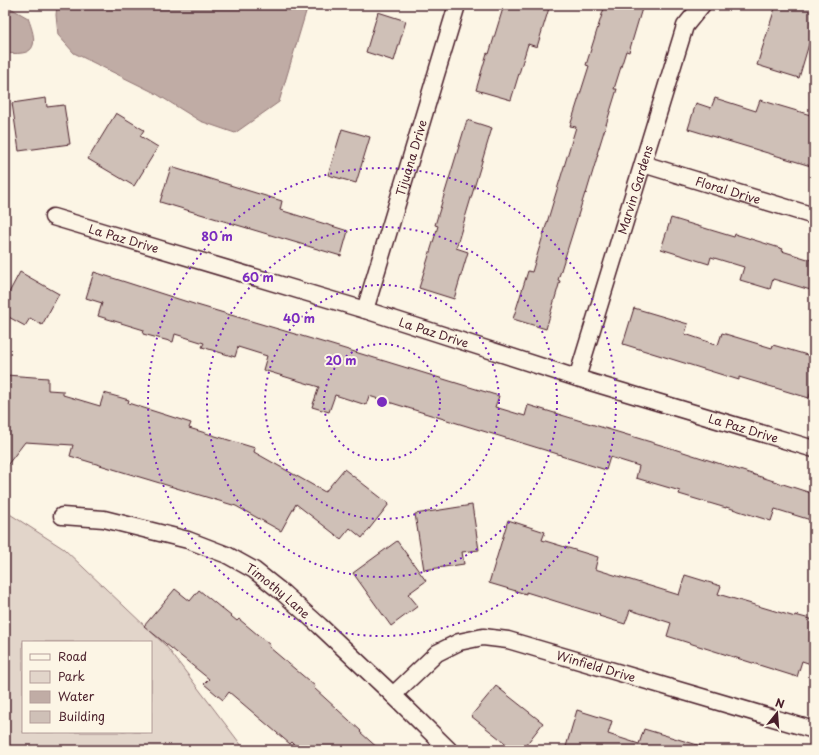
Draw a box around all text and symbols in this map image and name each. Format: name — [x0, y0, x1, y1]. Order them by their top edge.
street label: Tijuana Drive — [391, 117, 431, 198]
street label: Marvin Gardens — [613, 142, 657, 236]
street label: Floral Drive — [693, 171, 763, 208]
street label: La Paz Drive — [87, 219, 161, 257]
text: 80 m — [201, 227, 233, 245]
text: 60 m — [242, 268, 274, 286]
text: 40 m — [283, 309, 315, 327]
street label: La Paz Drive — [397, 313, 471, 352]
text: 20 m — [325, 351, 357, 369]
centre of rings — [375, 395, 389, 409]
street label: La Paz Drive — [706, 409, 781, 447]
street label: Timothy Lane — [243, 558, 315, 623]
legend — [22, 641, 152, 733]
street label: Winfield Drive — [554, 646, 638, 686]
text: Road — [58, 647, 87, 665]
text: Park — [58, 667, 85, 685]
text: Water — [58, 687, 95, 705]
north arrow — [757, 693, 797, 733]
text: N — [773, 694, 787, 712]
text: Building — [58, 707, 105, 725]

